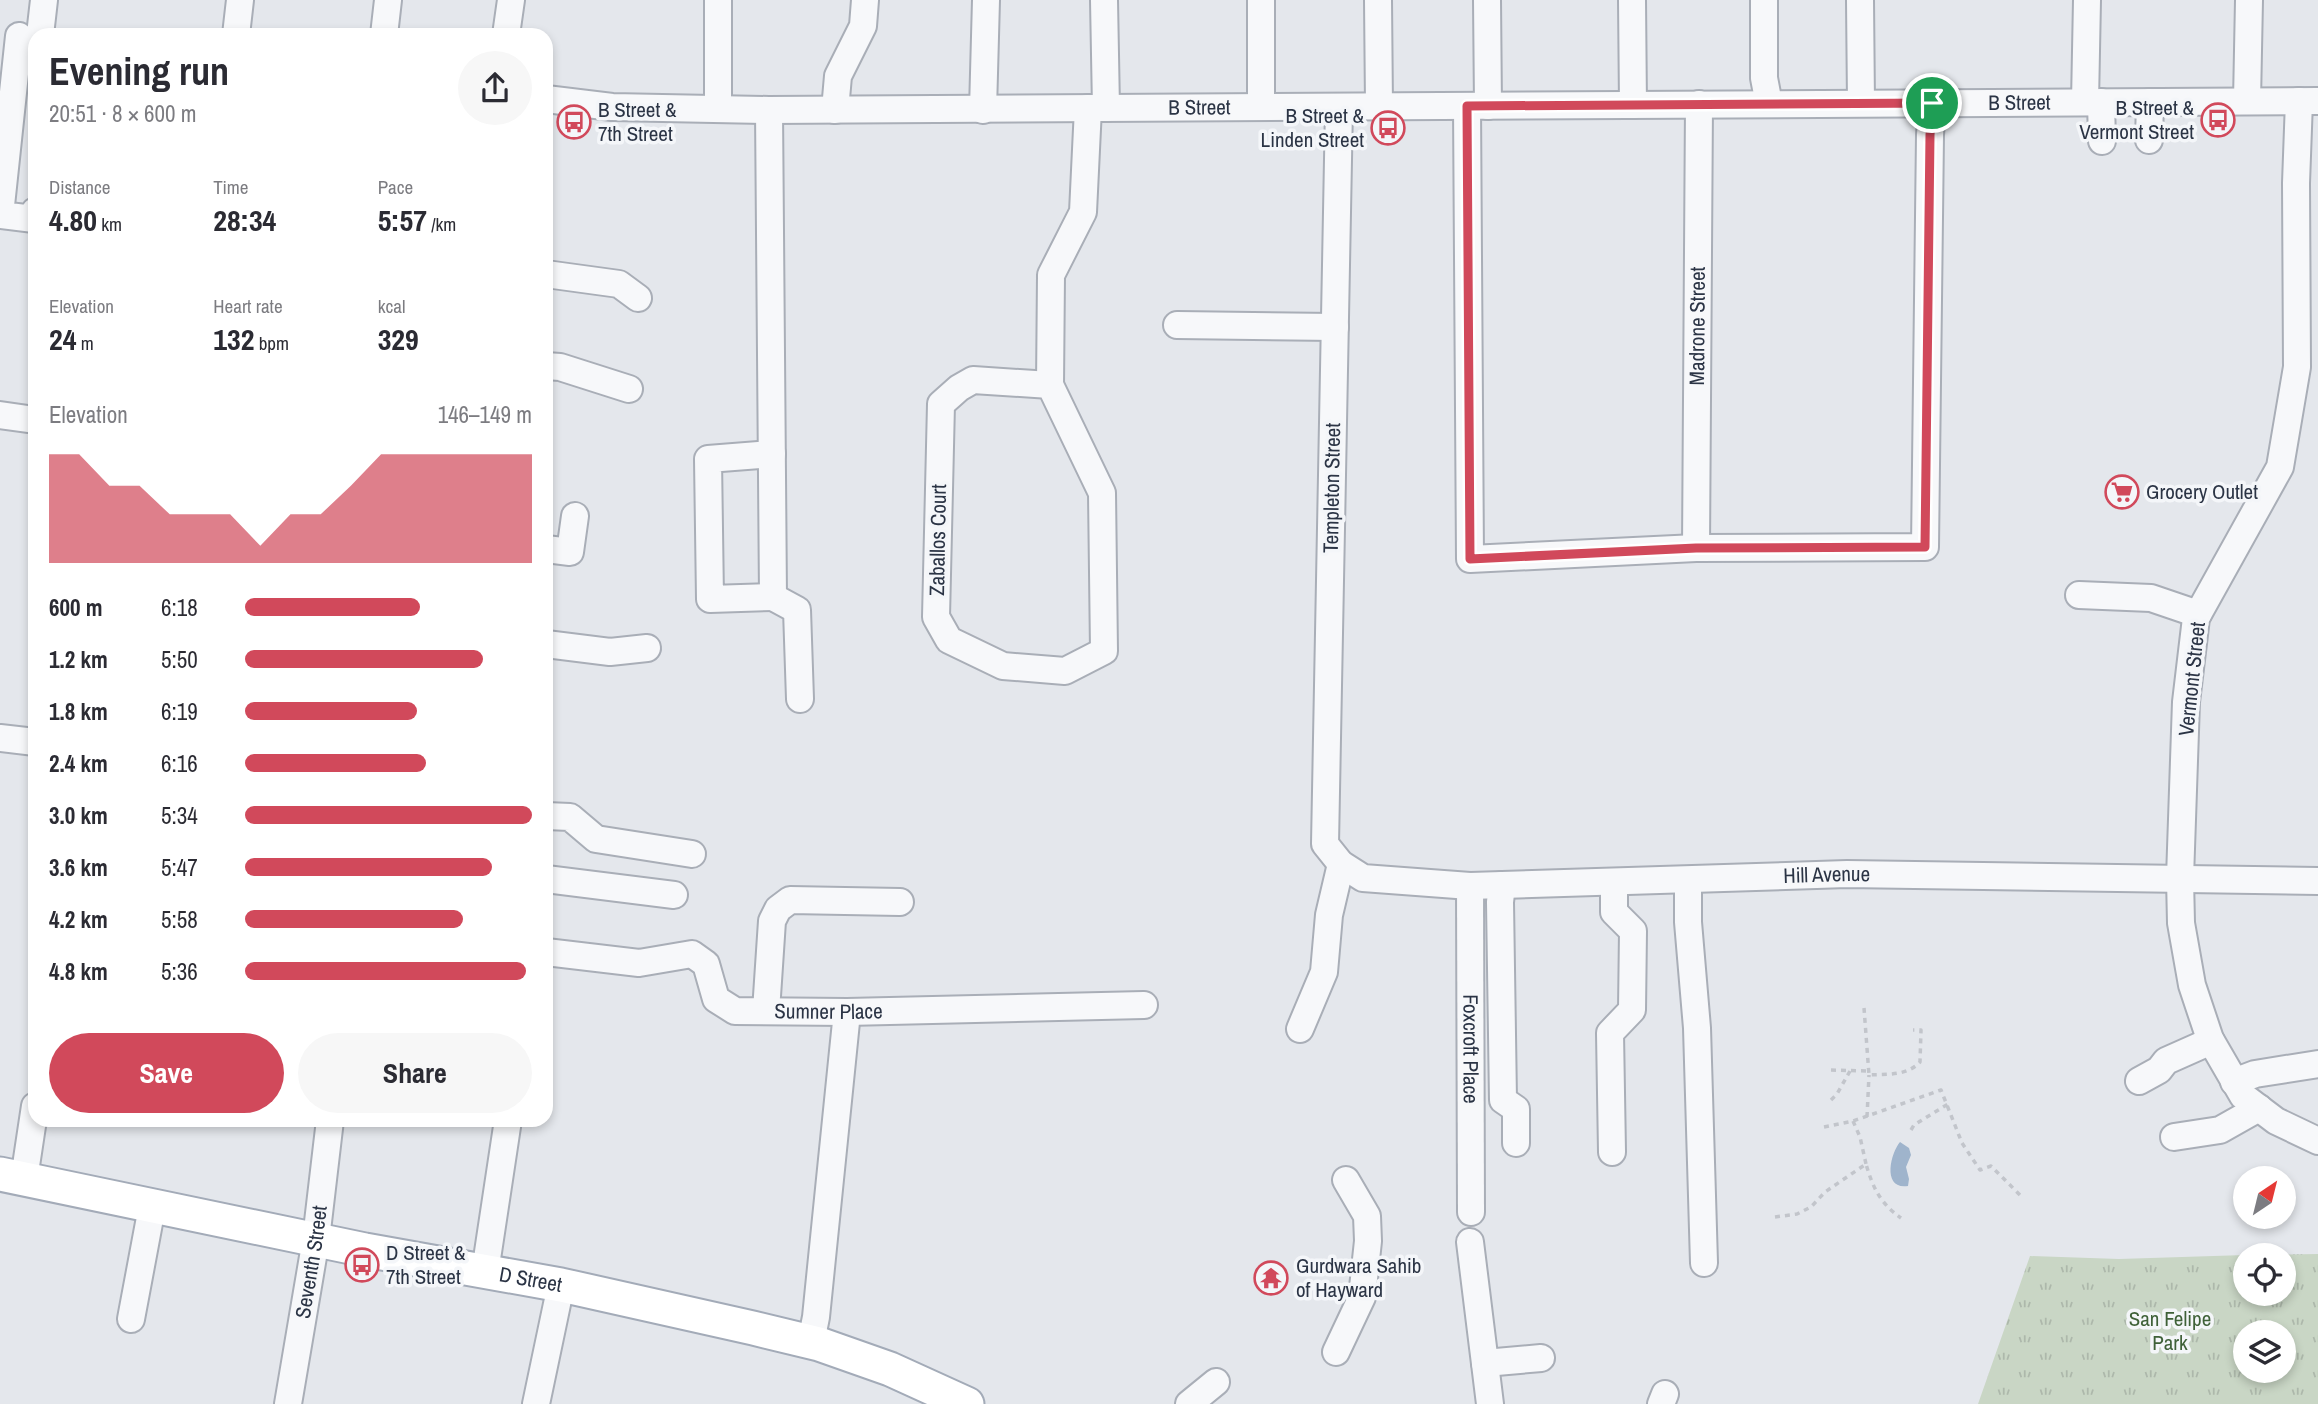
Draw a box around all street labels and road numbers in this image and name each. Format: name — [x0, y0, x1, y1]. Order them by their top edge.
street label: B Street — [1988, 88, 2051, 117]
street label: B Street — [1168, 92, 1231, 122]
street label: Madrone Street — [1682, 266, 1712, 385]
street label: Templeton Street — [1316, 422, 1347, 553]
street label: Zaballos Court — [922, 484, 953, 596]
street label: Vermont Street — [2171, 620, 2212, 738]
street label: Hill Avenue — [1783, 859, 1870, 890]
street label: Foxcroft Place — [1456, 994, 1486, 1104]
street label: Sumner Place — [774, 996, 883, 1026]
street label: Seventh Street — [288, 1204, 334, 1321]
street label: D Street — [497, 1259, 565, 1299]

